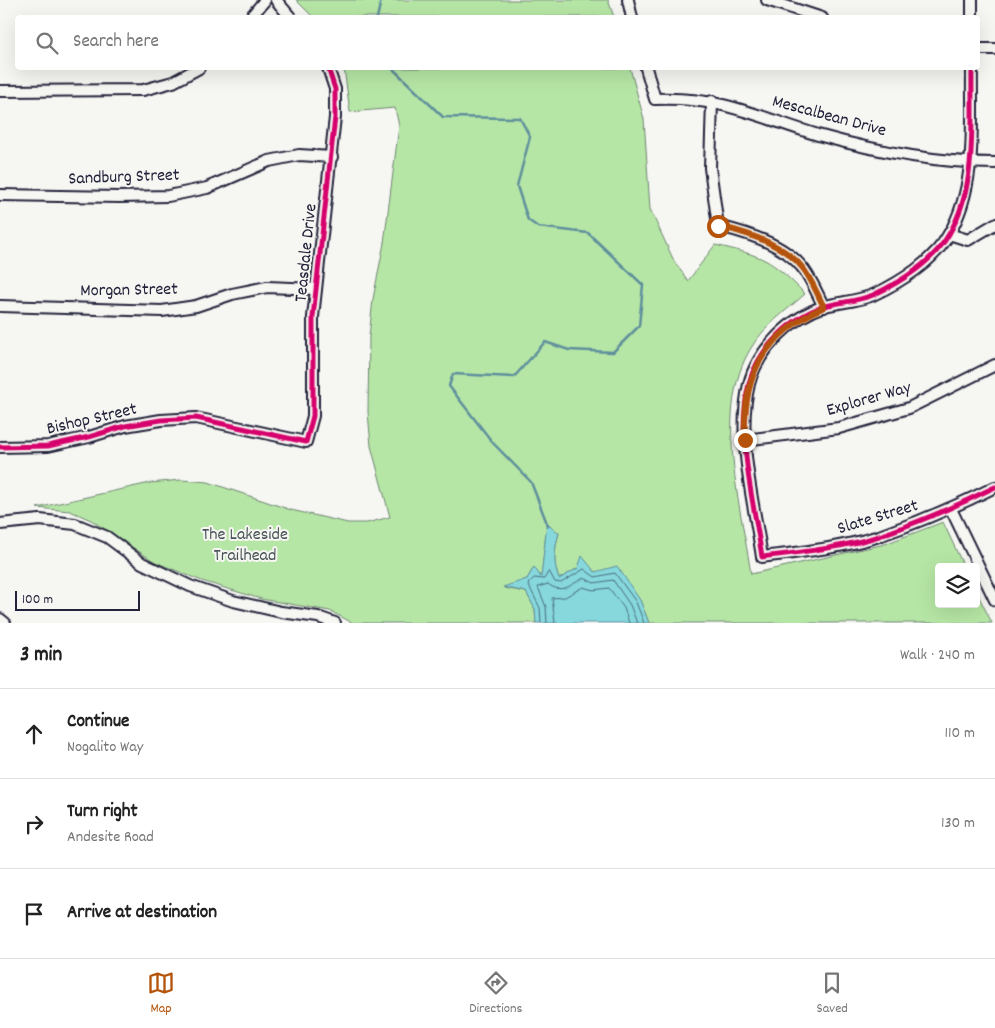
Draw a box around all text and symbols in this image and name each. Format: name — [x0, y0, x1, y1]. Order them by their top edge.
search box — [15, 15, 980, 70]
icon: search — [33, 29, 61, 57]
text: Search here — [73, 29, 159, 56]
street label: Mescalbean Drive — [769, 90, 889, 144]
street label: Sandburg Street — [68, 164, 180, 192]
street label: Teasdale Drive — [289, 202, 325, 304]
route start — [707, 215, 730, 238]
street label: Morgan Street — [80, 278, 178, 304]
street label: Explorer Way — [824, 376, 915, 424]
street label: Bishop Street — [44, 397, 140, 443]
route end — [734, 429, 757, 452]
street label: Slate Street — [835, 494, 922, 542]
park label: The Lakeside Trailhead — [202, 523, 288, 569]
map controls — [935, 563, 980, 608]
button: layers — [935, 563, 980, 608]
scale bar — [15, 588, 140, 611]
text: 100 m — [22, 590, 53, 610]
text: 3 min — [20, 641, 62, 671]
text: Walk · 240 m — [900, 644, 975, 667]
text: Continue — [67, 709, 129, 736]
icon: ahead — [20, 720, 48, 748]
text: 110 m — [945, 722, 975, 745]
text: Nogalito Way — [67, 736, 143, 759]
text: Turn right — [67, 799, 138, 826]
icon: right — [20, 810, 48, 838]
text: 130 m — [941, 812, 975, 835]
text: Andesite Road — [67, 826, 154, 849]
icon: arrive — [20, 900, 48, 928]
text: Arrive at destination — [67, 900, 217, 927]
tab: Map — [147, 969, 175, 1019]
tab: Directions — [469, 969, 522, 1019]
tab: Saved — [817, 969, 848, 1019]

